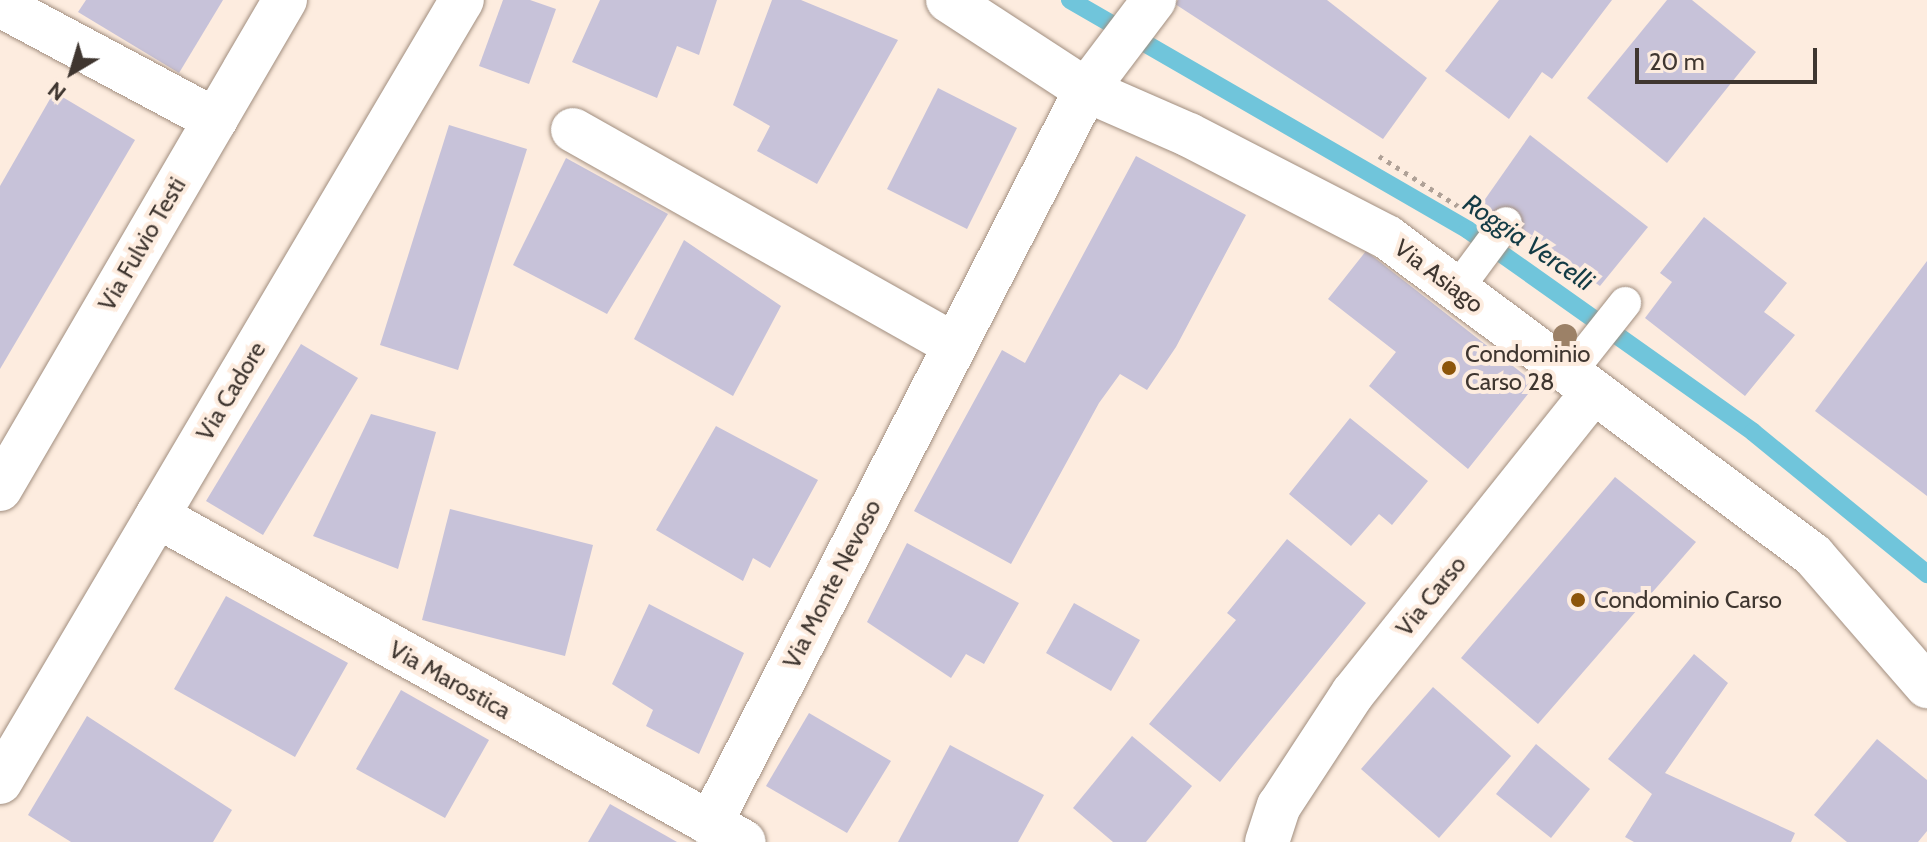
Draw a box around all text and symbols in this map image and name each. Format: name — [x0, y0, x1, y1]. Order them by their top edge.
north arrow — [32, 32, 112, 112]
scale bar — [1639, 32, 1821, 82]
text: 20 m — [1649, 47, 1705, 76]
text: N — [42, 76, 71, 107]
street label: Via Fulvio Testi — [92, 172, 192, 316]
water label: Roggia Vercelli — [1457, 188, 1599, 298]
street label: Via Asiago — [1389, 233, 1489, 319]
street label: Via Cadore — [190, 336, 272, 446]
place label: Condominio Carso 28 — [1465, 340, 1590, 396]
marker: Condominio Carso 28 — [1440, 359, 1458, 377]
street label: Via Monte Nevoso — [777, 495, 887, 673]
street label: Via Carso — [1390, 550, 1472, 642]
place label: Condominio Carso — [1594, 586, 1782, 614]
marker: Condominio Carso — [1569, 591, 1587, 609]
street label: Via Marostica — [384, 635, 516, 725]

